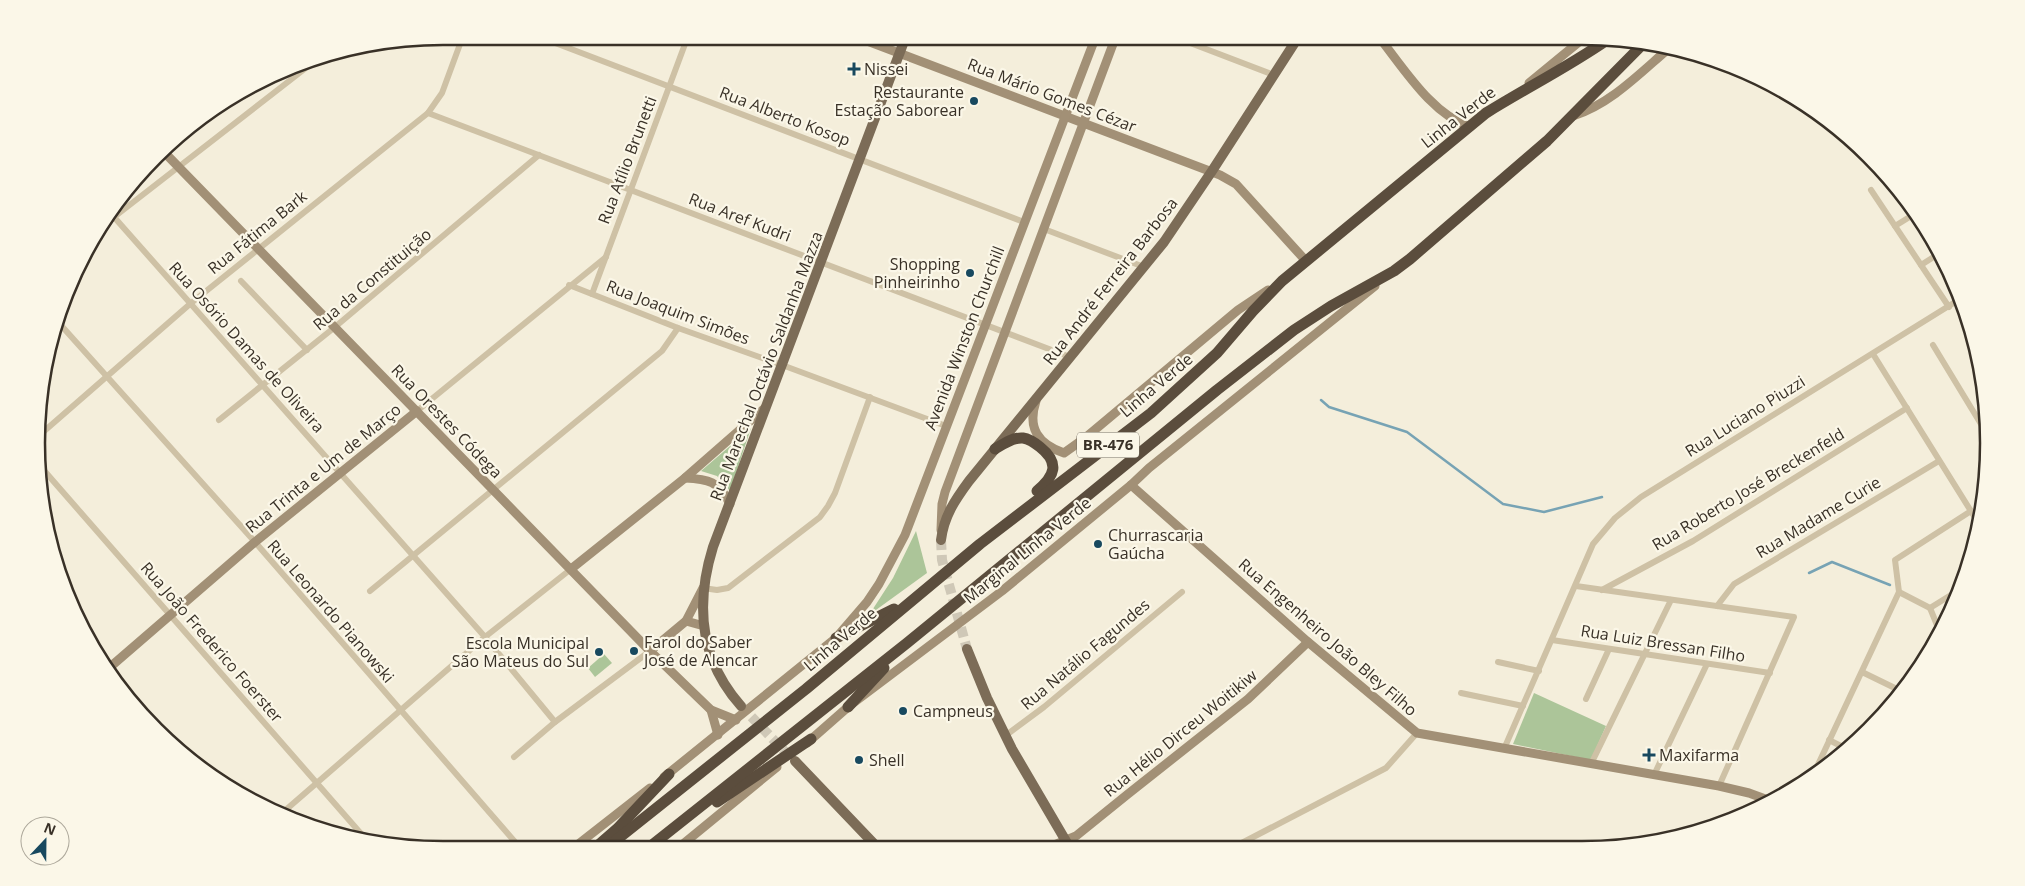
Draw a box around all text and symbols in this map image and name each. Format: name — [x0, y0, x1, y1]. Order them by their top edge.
street label: Rua Mário Gomes Cézar — [964, 53, 1140, 138]
place label: Nissei — [864, 58, 908, 80]
marker: Nissei — [848, 63, 860, 75]
street label: Rua Alberto Kosop — [717, 81, 853, 151]
place label: Restaurante Estação Saborear — [835, 81, 964, 121]
street label: Linha Verde — [1416, 81, 1500, 153]
street label: Rua Atílio Brunetti — [592, 93, 662, 227]
marker: Restaurante Estação Saborear — [968, 95, 980, 107]
street label: Rua Fátima Bark — [203, 185, 312, 279]
street label: Rua Aref Kudri — [686, 187, 794, 247]
street label: Rua André Ferreira Barbosa — [1038, 193, 1182, 369]
street label: Rua da Constituição — [308, 223, 436, 335]
street label: Rua Marechal Octávio Saldanha Mazza — [704, 228, 828, 504]
street label: Avenida Winston Churchill — [919, 243, 1009, 433]
place label: Shopping Pinheirinho — [874, 253, 960, 293]
street label: Rua Osório Damas de Oliveira — [164, 257, 330, 437]
marker: Shopping Pinheirinho — [964, 267, 976, 279]
street label: Rua Joaquim Simões — [603, 274, 753, 350]
street label: Linha Verde — [1115, 348, 1197, 422]
street label: Rua Orestes Códega — [387, 359, 507, 483]
street label: Rua Luciano Piuzzi — [1681, 370, 1809, 462]
street label: Rua Trinta e Um de Março — [241, 398, 405, 538]
street label: Rua Roberto José Breckenfeld — [1648, 423, 1848, 555]
road number: BR-476 — [1077, 432, 1139, 458]
street label: Rua Madame Curie — [1751, 471, 1885, 563]
street label: Marginal Linha Verde — [959, 492, 1095, 608]
place label: Churrascaria Gaúcha — [1108, 524, 1203, 564]
street label: Rua Leonardo Pianowski — [263, 535, 399, 687]
marker: Churrascaria Gaúcha — [1092, 538, 1104, 550]
street label: Rua Engenheiro João Bley Filho — [1234, 553, 1422, 721]
street label: Rua João Frederico Foerster — [136, 557, 288, 727]
street label: Rua Natálio Fagundes — [1016, 594, 1154, 714]
street label: Linha Verde — [799, 602, 881, 676]
street label: Rua Luiz Bressan Filho — [1579, 619, 1747, 667]
place label: Farol do Saber José de Alencar — [642, 631, 758, 671]
place label: Escola Municipal São Mateus do Sul — [452, 632, 589, 672]
marker: Farol do Saber José de Alencar — [628, 645, 640, 657]
marker: Escola Municipal São Mateus do Sul — [593, 646, 605, 658]
street label: Rua Hélio Dirceu Woitikiw — [1099, 664, 1262, 802]
place label: Campneus — [913, 700, 993, 722]
marker: Campneus — [897, 705, 909, 717]
place label: Maxifarma — [1659, 744, 1739, 766]
place label: Shell — [869, 749, 905, 771]
marker: Maxifarma — [1643, 749, 1655, 761]
marker: Shell — [853, 754, 865, 766]
north arrow — [20, 816, 70, 866]
text: N — [41, 818, 59, 839]

